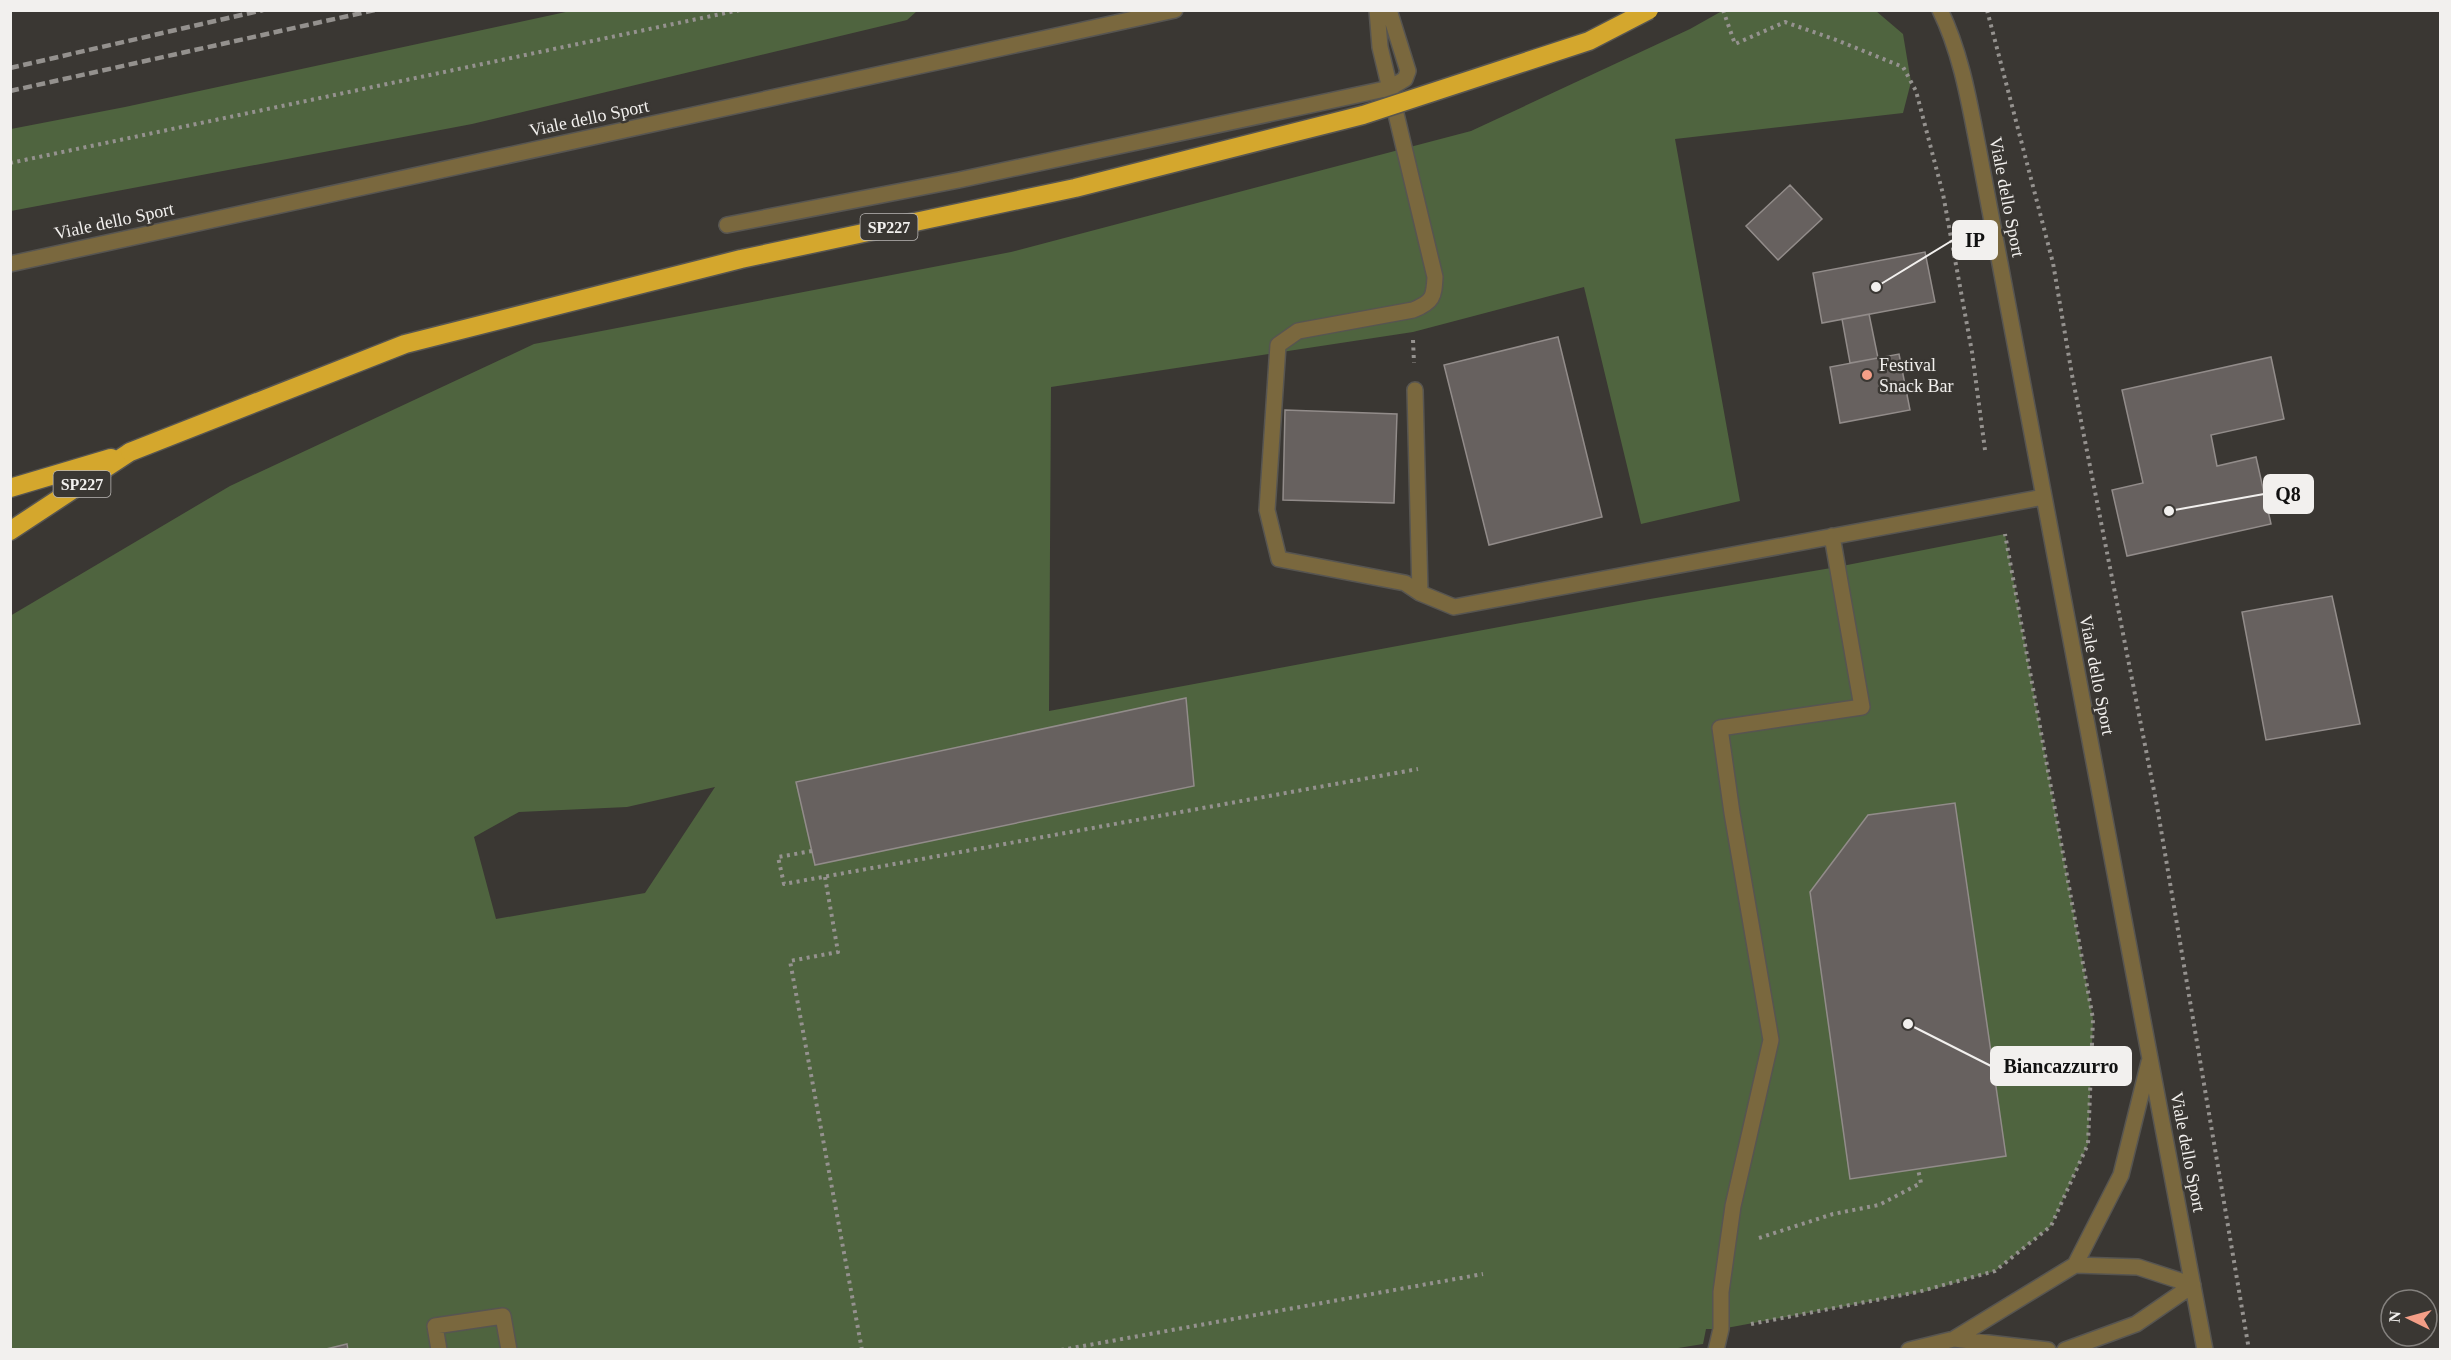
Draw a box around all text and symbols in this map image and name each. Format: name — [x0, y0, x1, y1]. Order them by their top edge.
street label: Viale dello Sport — [527, 96, 651, 140]
street label: Viale dello Sport — [1986, 135, 2028, 259]
street label: Viale dello Sport — [52, 199, 176, 243]
road number: SP227 — [860, 214, 918, 240]
callout: IP — [1953, 221, 1997, 259]
text: IP — [1965, 229, 1985, 251]
place label: Festival Snack Bar — [1879, 355, 1953, 396]
marker: Festival Snack Bar — [1860, 368, 1874, 382]
road number: SP227 — [54, 471, 110, 497]
callout: Q8 — [2264, 475, 2313, 513]
text: Q8 — [2275, 483, 2301, 505]
street label: Viale dello Sport — [2076, 613, 2118, 737]
callout: Biancazzurro — [1991, 1047, 2131, 1085]
text: Biancazzurro — [2003, 1055, 2119, 1077]
street label: Viale dello Sport — [2167, 1090, 2209, 1214]
north arrow — [2379, 1288, 2439, 1348]
text: N — [2386, 1310, 2404, 1323]

